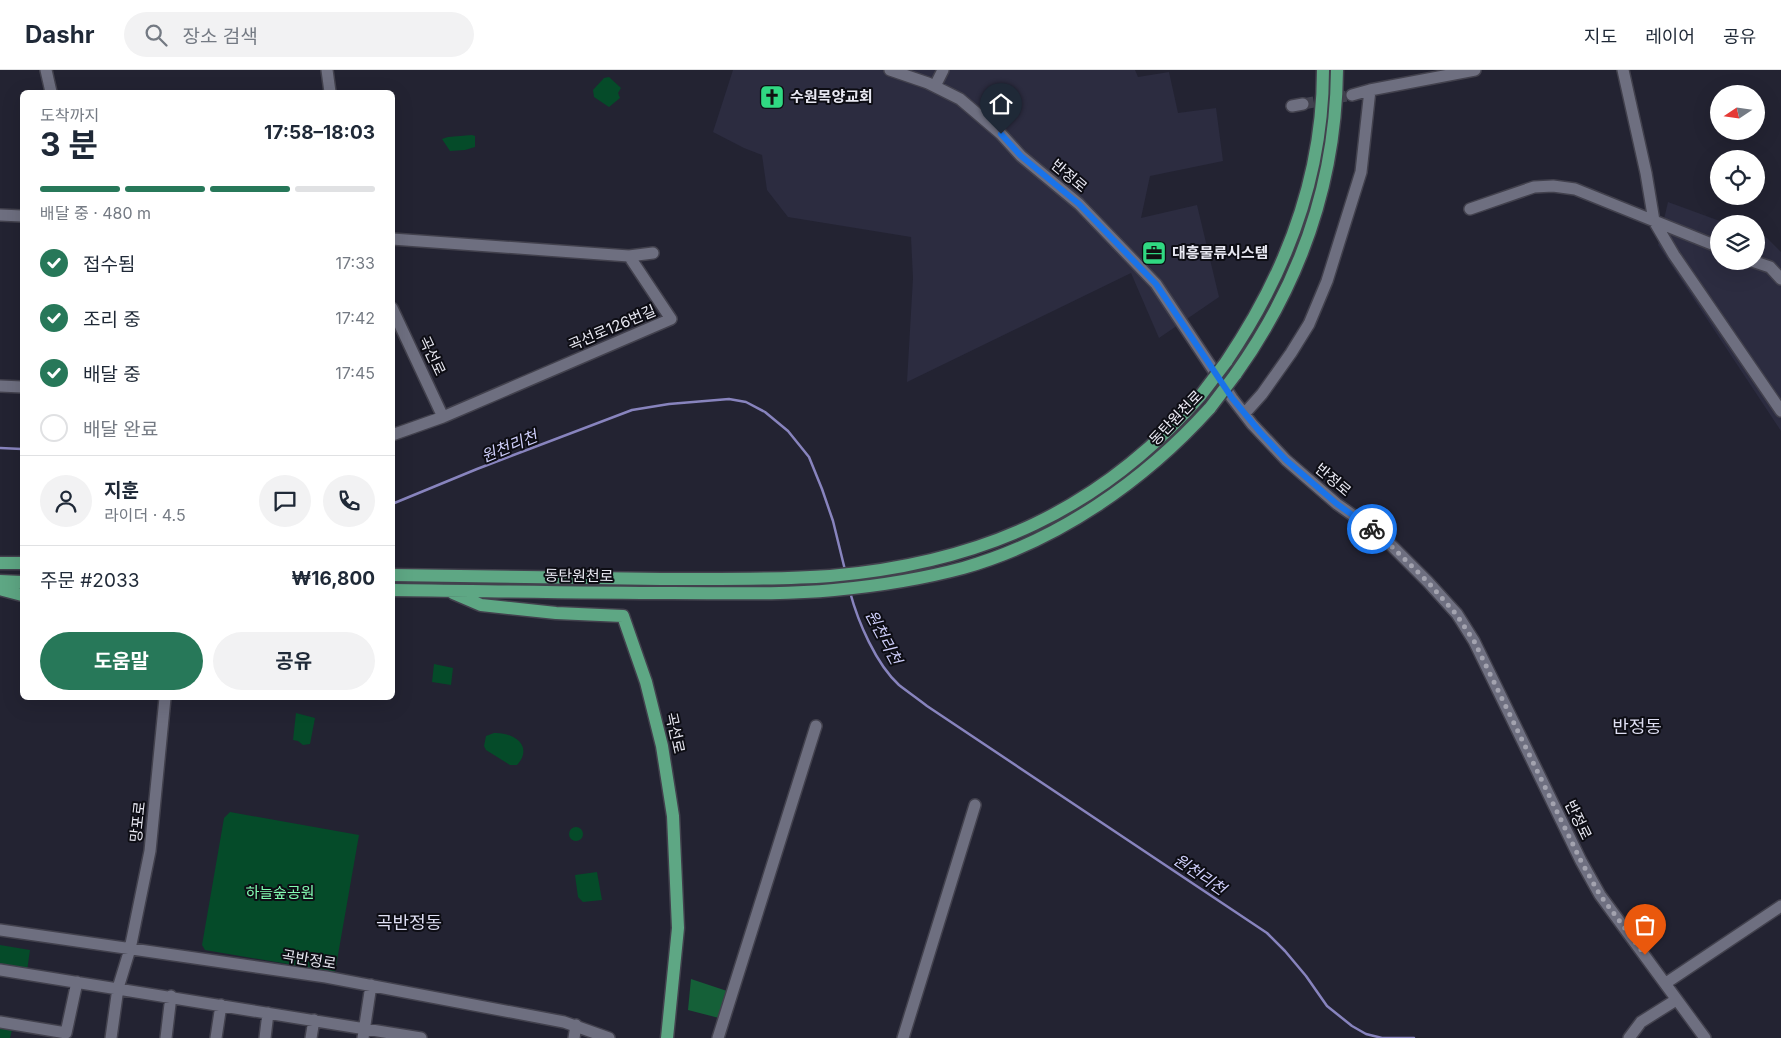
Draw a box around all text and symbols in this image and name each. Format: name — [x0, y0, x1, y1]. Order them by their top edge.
search box — [124, 12, 474, 57]
text: Dashr — [25, 20, 94, 49]
icon: search — [142, 21, 170, 49]
text: 장소 검색 — [182, 25, 258, 48]
text: 지도 — [1584, 26, 1617, 47]
text: 레이어 — [1645, 26, 1695, 47]
text: 공유 — [1723, 26, 1756, 47]
pin — [980, 83, 1022, 134]
church icon: 수원목양교회 — [759, 84, 785, 110]
north arrow — [1710, 85, 1765, 140]
map controls — [1710, 85, 1765, 270]
place label: 수원목양교회 — [790, 87, 873, 106]
icon: home — [987, 90, 1015, 118]
text: 도착까지 — [40, 105, 99, 125]
text: 17:58–18:03 — [264, 121, 375, 144]
text: 3 분 — [40, 125, 98, 164]
button: locate — [1710, 150, 1765, 205]
street label: 반정로 — [1047, 155, 1091, 196]
text: 배달 중 · 480 m — [40, 203, 151, 223]
button: layers — [1710, 215, 1765, 270]
office icon: 대흥물류시스템 — [1141, 240, 1167, 266]
place label: 대흥물류시스템 — [1172, 243, 1269, 262]
icon: check — [40, 249, 68, 277]
text: 접수됨 — [83, 253, 135, 276]
text: 17:33 — [336, 253, 375, 273]
street label: 곡선로126번길 — [565, 301, 659, 355]
icon: check — [40, 304, 68, 332]
text: 조리 중 — [83, 308, 141, 331]
text: 17:42 — [335, 308, 375, 328]
street label: 곡선로 — [415, 333, 450, 379]
icon: check — [40, 359, 68, 387]
text: 배달 중 — [83, 363, 141, 386]
text: 17:45 — [335, 363, 375, 383]
street label: 동탄원천로 — [1145, 386, 1206, 449]
text: 배달 완료 — [83, 418, 158, 441]
water label: 원천리천 — [478, 425, 542, 466]
street label: 반정로 — [1311, 459, 1355, 500]
button: person — [40, 475, 92, 527]
button: chat — [259, 475, 311, 527]
button: phone — [323, 475, 375, 527]
text: 지훈 — [104, 479, 139, 502]
courier — [1347, 504, 1397, 554]
text: 라이더 · 4.5 — [104, 505, 186, 525]
icon: bike — [1358, 515, 1386, 543]
street label: 동탄원천로 — [544, 565, 614, 586]
text: ₩16,800 — [291, 567, 375, 590]
text: 주문 #2033 — [40, 569, 139, 592]
water label: 원천리천 — [861, 606, 908, 670]
button: 도움말 — [40, 632, 203, 690]
button: 공유 — [213, 632, 375, 690]
street label: 곡선로 — [662, 711, 689, 755]
district label: 반정동 — [1612, 716, 1662, 737]
street label: 반정로 — [1561, 797, 1596, 843]
street label: 망포로 — [126, 800, 149, 844]
water label: 원천리천 — [1170, 849, 1232, 900]
park label: 하늘숲공원 — [245, 883, 315, 902]
pin — [1624, 904, 1666, 955]
icon: bag — [1631, 911, 1659, 939]
district label: 곡반정동 — [376, 912, 442, 933]
street label: 곡반정로 — [280, 946, 338, 973]

